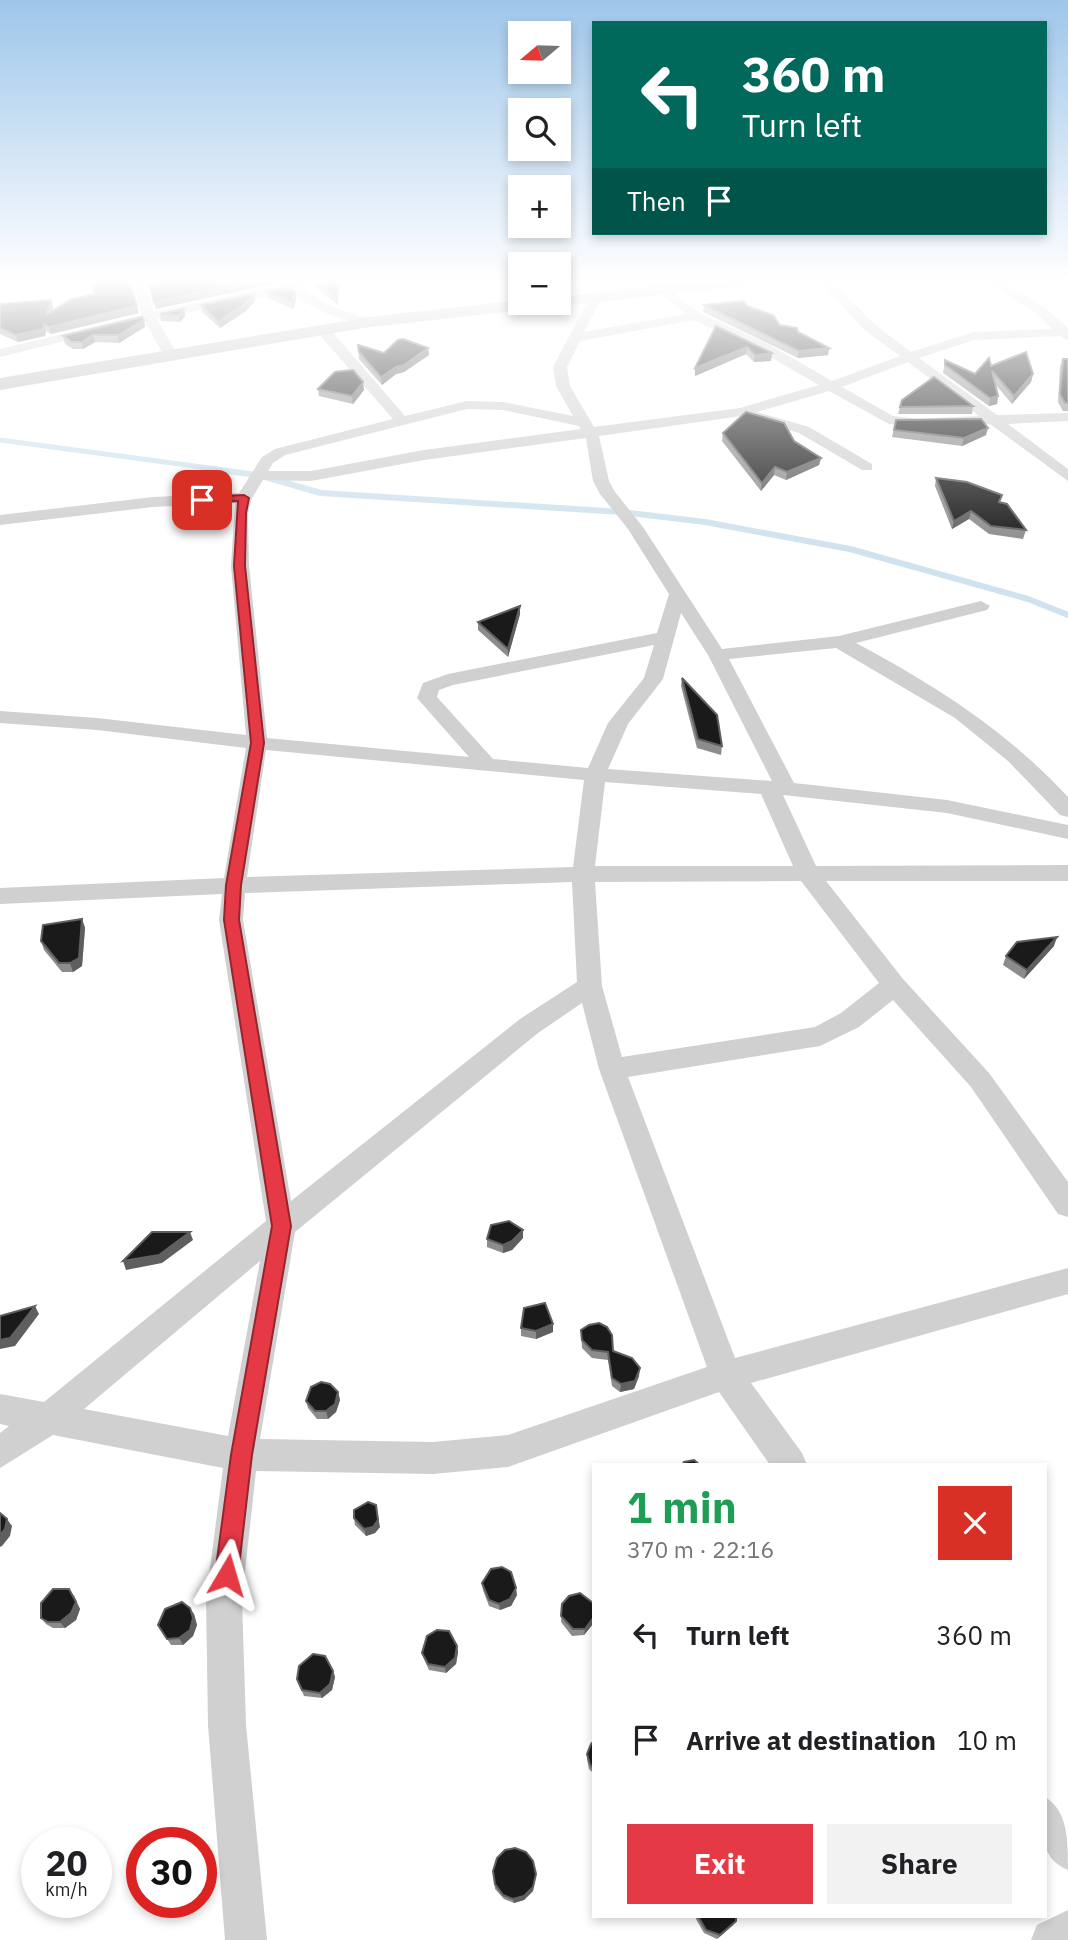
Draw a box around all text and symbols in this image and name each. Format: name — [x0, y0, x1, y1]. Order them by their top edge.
north arrow — [508, 21, 570, 84]
map controls — [508, 21, 571, 315]
text: 360 m — [742, 42, 886, 105]
icon: left — [627, 49, 718, 140]
button: search — [508, 98, 571, 161]
text: Turn left — [742, 104, 862, 146]
button: + — [508, 175, 571, 238]
icon: arrive — [700, 182, 738, 220]
text: Then — [627, 184, 686, 218]
button: − — [508, 252, 571, 315]
pin — [172, 470, 232, 530]
icon: arrive — [183, 481, 221, 519]
text: 1 min — [627, 1480, 737, 1535]
button: close — [938, 1486, 1012, 1560]
text: 370 m · 22:16 — [627, 1534, 774, 1564]
position arrow — [190, 1538, 264, 1612]
icon: left — [627, 1616, 665, 1654]
text: Turn left — [686, 1618, 789, 1652]
text: 360 m — [936, 1618, 1012, 1652]
icon: arrive — [627, 1721, 665, 1759]
text: Arrive at destination — [686, 1723, 936, 1757]
text: 10 m — [957, 1723, 1017, 1757]
button: Exit — [627, 1824, 813, 1904]
button: Share — [827, 1824, 1012, 1904]
speed limit sign: 30 — [126, 1827, 217, 1918]
text: 20 — [45, 1840, 88, 1886]
text: km/h — [45, 1878, 88, 1901]

